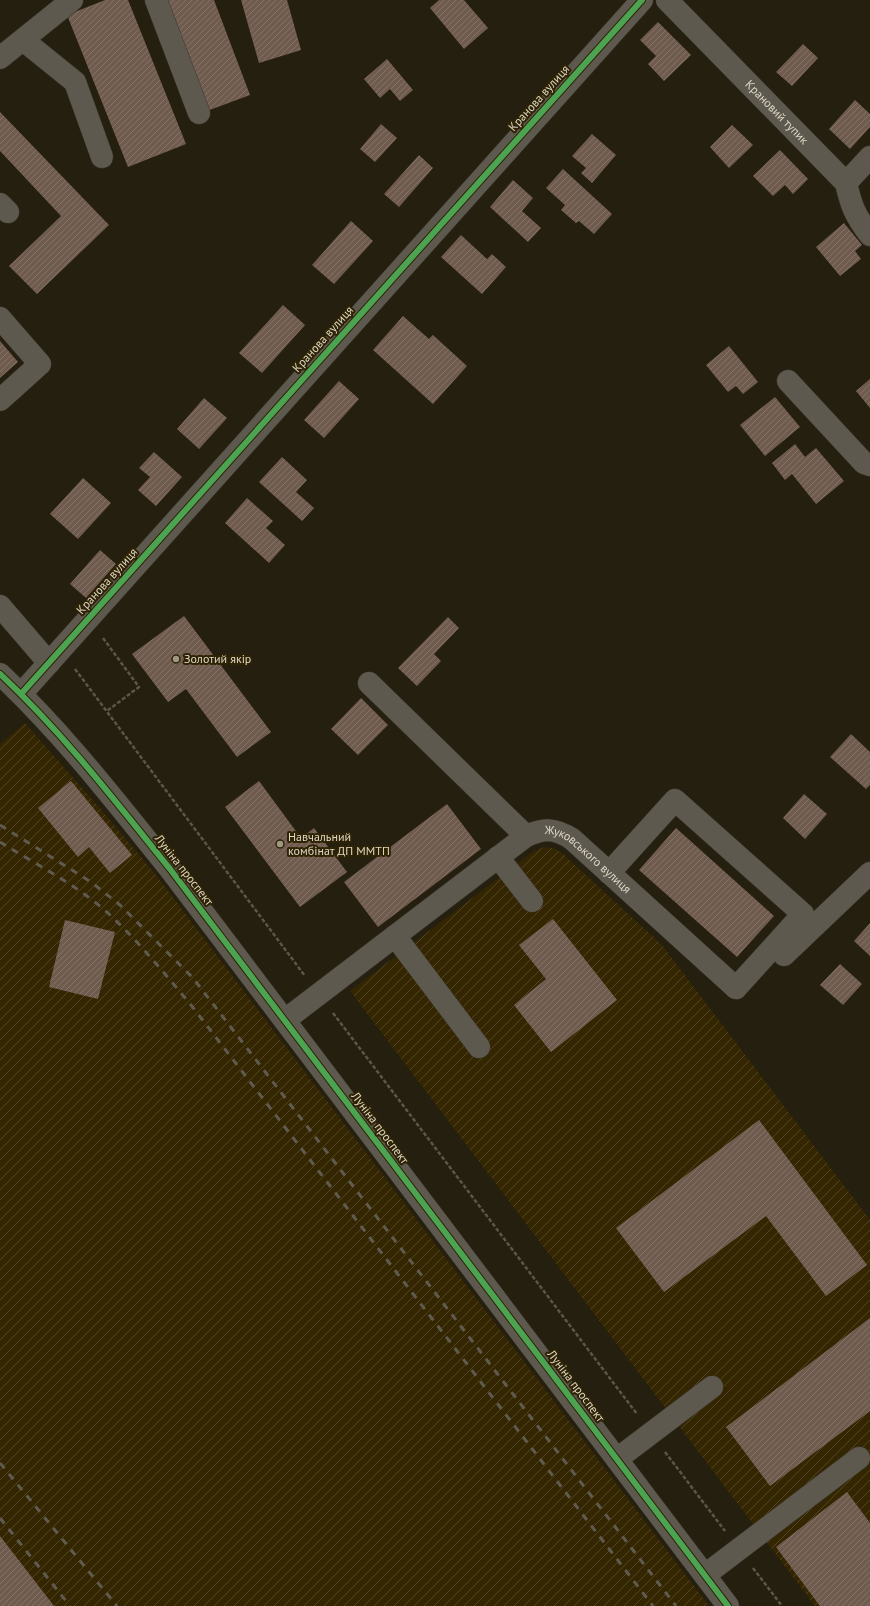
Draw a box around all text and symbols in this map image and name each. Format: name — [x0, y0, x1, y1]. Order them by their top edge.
street label: Кранова вулиця — [505, 61, 572, 134]
street label: Крановий тупик — [742, 77, 812, 147]
street label: Кранова вулиця — [289, 302, 356, 375]
street label: Кранова вулиця — [73, 544, 140, 617]
place label: Золотий якір — [184, 651, 251, 666]
marker: Золотий якір — [171, 654, 181, 664]
street label: Жуковського вулиця — [543, 822, 635, 896]
place label: Навчальний комбінат ДП ММТП — [288, 829, 390, 858]
street label: Луніна проспект — [151, 830, 217, 908]
marker: Навчальний комбінат ДП ММТП — [275, 839, 285, 849]
street label: Луніна проспект — [348, 1088, 412, 1167]
street label: Луніна проспект — [544, 1346, 608, 1425]

